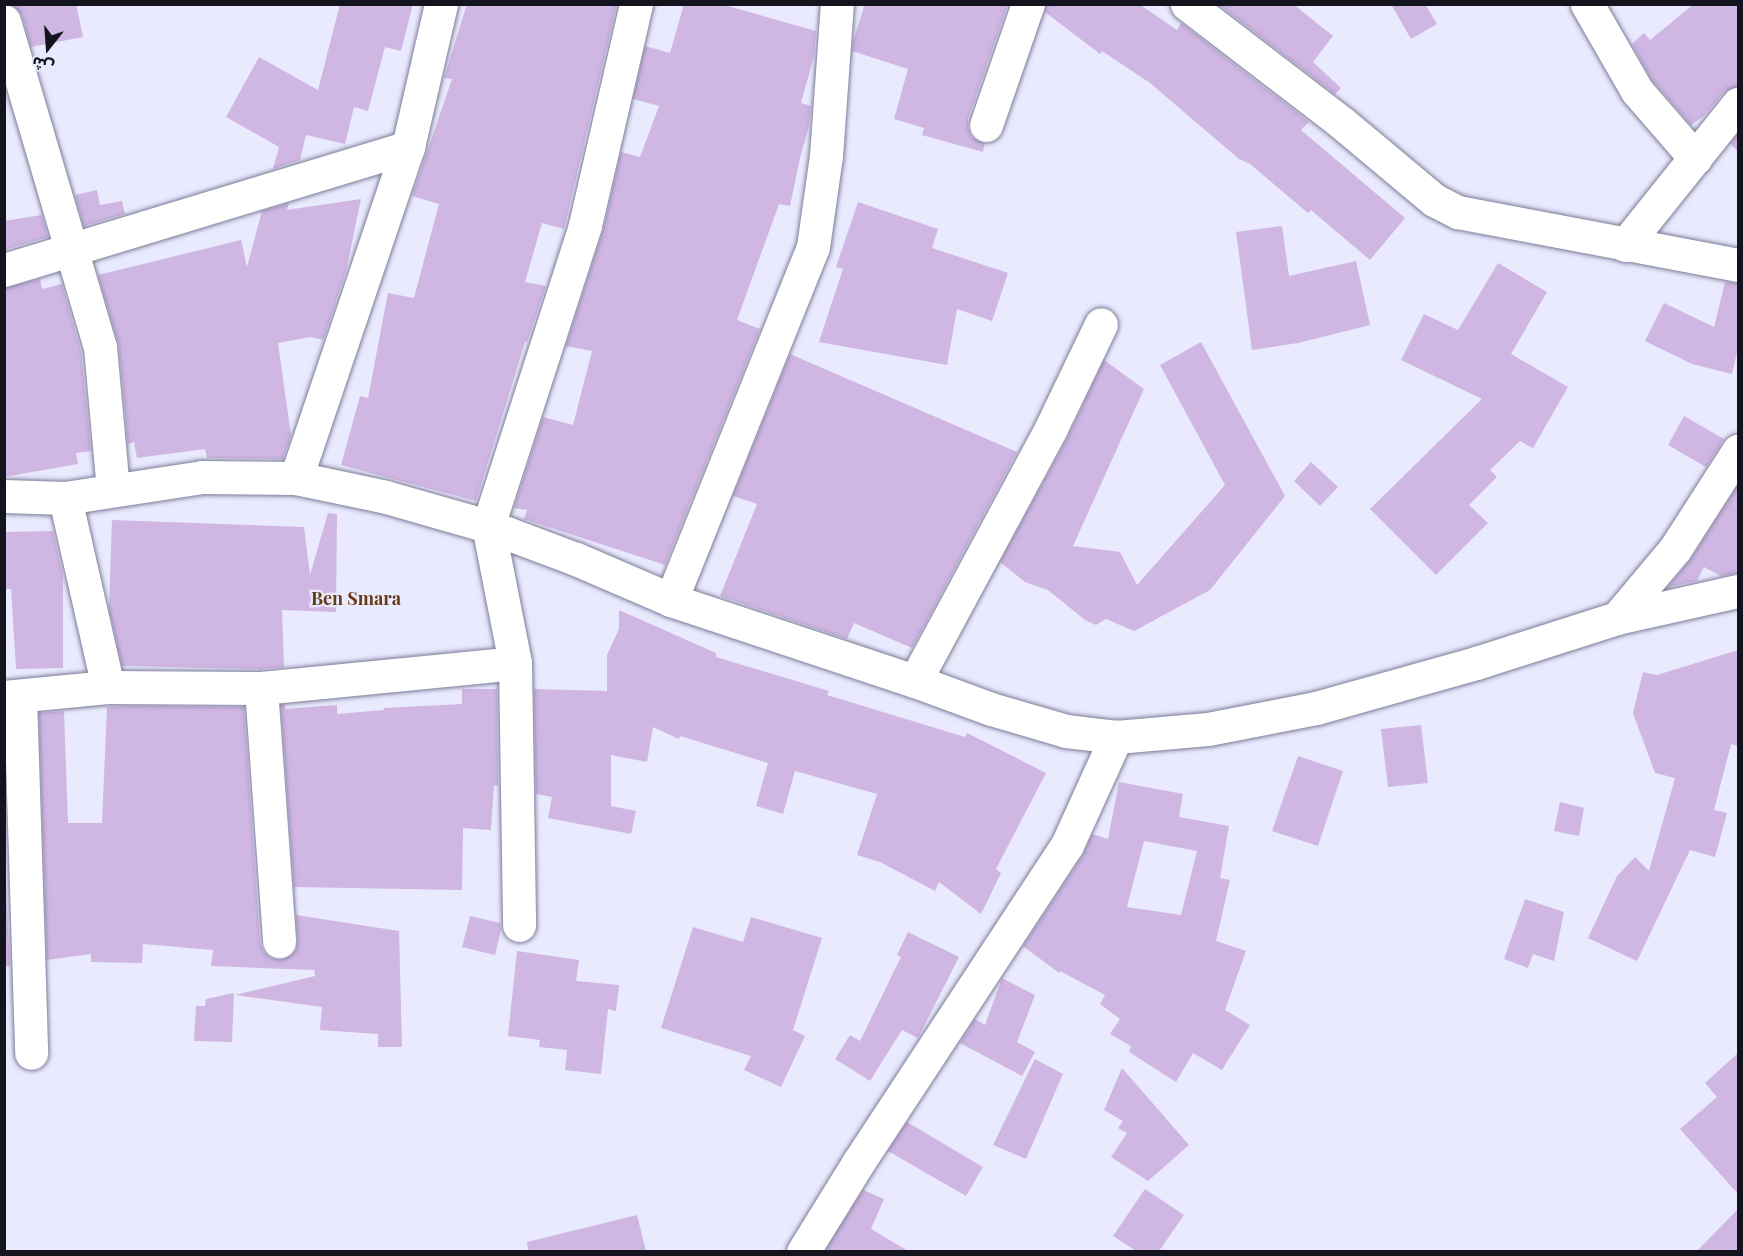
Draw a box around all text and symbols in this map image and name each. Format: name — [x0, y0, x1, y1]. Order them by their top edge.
north arrow — [18, 18, 78, 78]
text: ش — [29, 52, 56, 79]
district label: Ben Smara — [311, 587, 401, 609]

